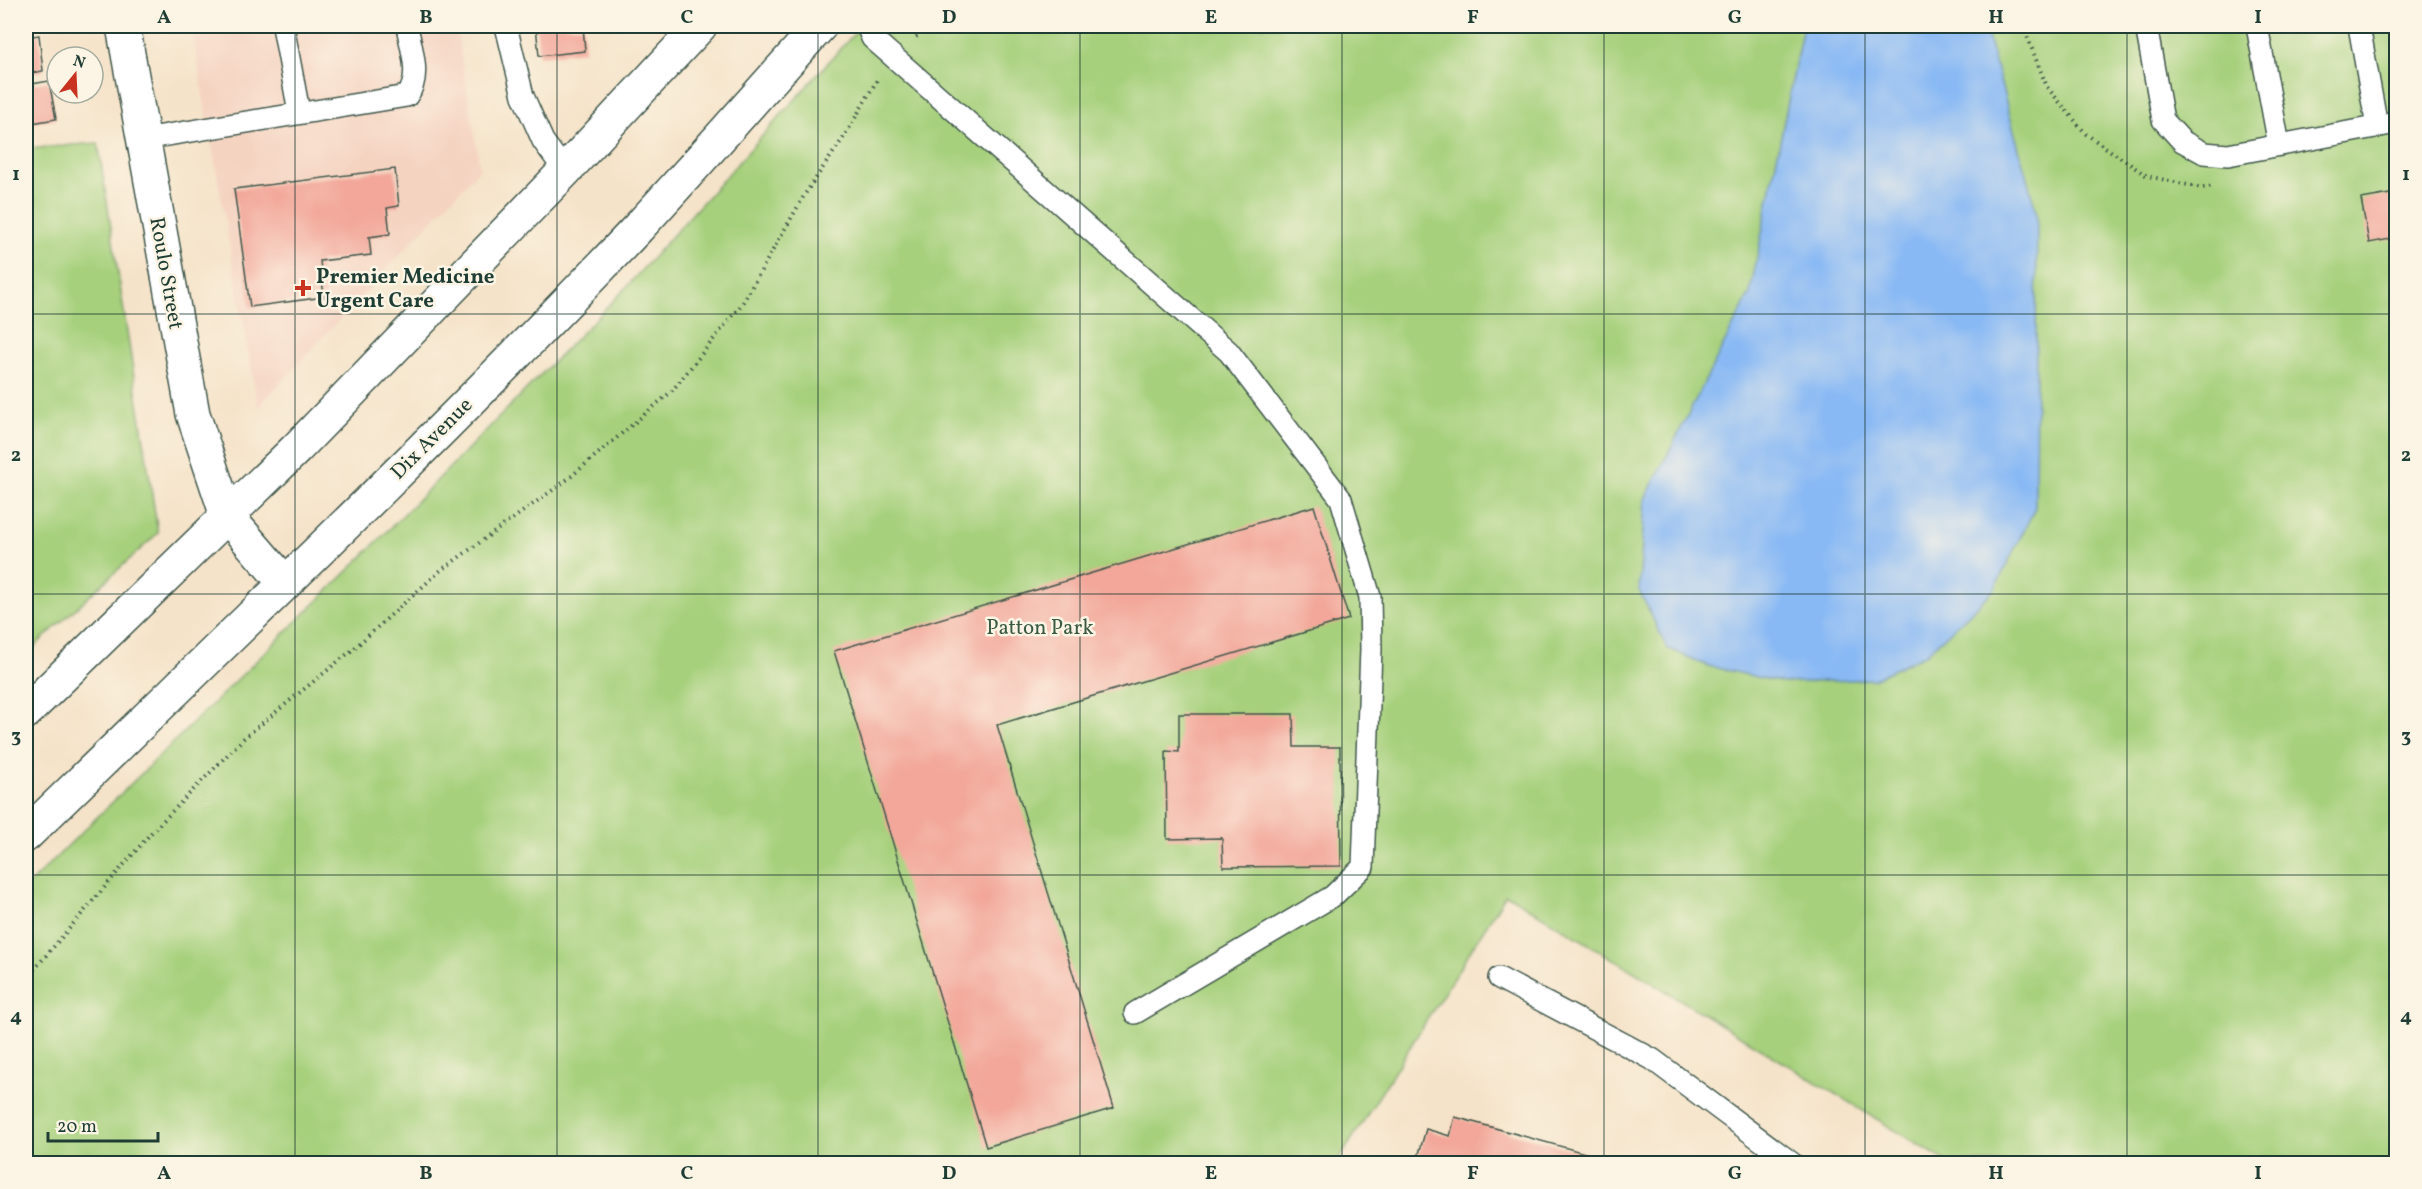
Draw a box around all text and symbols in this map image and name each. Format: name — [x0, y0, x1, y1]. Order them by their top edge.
text: A — [157, 4, 171, 32]
text: B — [419, 4, 433, 32]
text: C — [681, 4, 694, 32]
text: D — [942, 4, 956, 32]
text: E — [1205, 4, 1217, 32]
text: F — [1467, 4, 1479, 32]
text: G — [1728, 4, 1742, 32]
text: H — [1988, 4, 2004, 32]
text: I — [2254, 4, 2262, 32]
north arrow — [45, 45, 105, 105]
text: N — [70, 50, 88, 75]
text: 1 — [12, 161, 20, 189]
text: 1 — [2402, 161, 2410, 189]
street label: Roulo Street — [141, 215, 190, 332]
place label: Premier Medicine Urgent Care — [316, 263, 494, 316]
marker: Premier Medicine Urgent Care — [294, 279, 312, 297]
street label: Dix Avenue — [385, 391, 480, 487]
text: 2 — [11, 442, 21, 470]
text: 2 — [2401, 442, 2411, 470]
park label: Patton Park — [986, 614, 1094, 643]
text: 3 — [11, 723, 21, 751]
text: 3 — [2401, 723, 2411, 751]
text: 4 — [10, 1003, 22, 1031]
text: 4 — [2400, 1003, 2412, 1031]
scale bar — [48, 1105, 158, 1143]
text: 20 m — [57, 1115, 97, 1140]
text: A — [157, 1160, 171, 1188]
text: B — [419, 1160, 433, 1188]
text: C — [681, 1160, 694, 1188]
text: D — [942, 1160, 956, 1188]
text: E — [1205, 1160, 1217, 1188]
text: F — [1467, 1160, 1479, 1188]
text: G — [1728, 1160, 1742, 1188]
text: H — [1988, 1160, 2004, 1188]
text: I — [2254, 1160, 2262, 1188]

